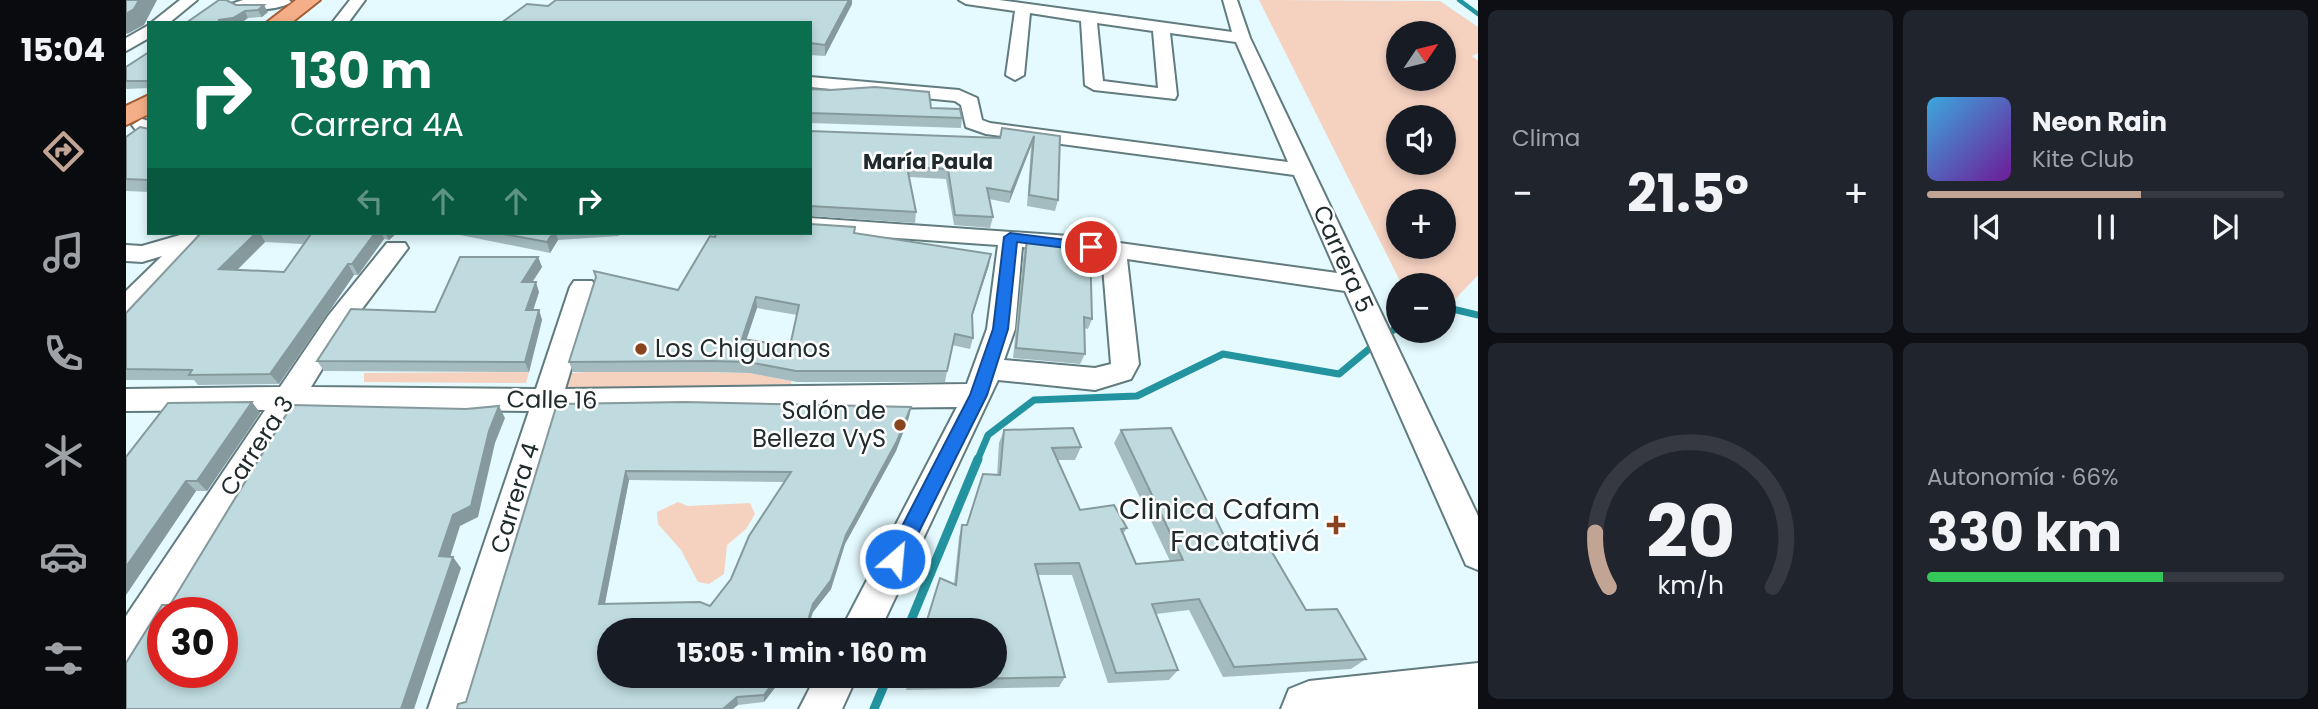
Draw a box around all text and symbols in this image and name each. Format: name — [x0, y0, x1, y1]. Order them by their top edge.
north arrow — [1386, 21, 1456, 91]
map controls — [1386, 21, 1456, 343]
text: 15:04 — [21, 27, 105, 72]
text: 130 m — [290, 37, 432, 105]
icon: right — [175, 49, 266, 140]
text: Carrera 4A — [290, 102, 464, 147]
text: Neon Rain — [2032, 104, 2167, 140]
button: sound — [1386, 105, 1456, 175]
text: Clima — [1512, 122, 1580, 154]
icon: directions — [39, 127, 88, 176]
text: Kite Club — [2032, 143, 2134, 175]
district label: María Paula — [863, 147, 993, 176]
text: 21.5° — [1627, 157, 1749, 230]
text: − — [1512, 167, 1533, 220]
text: + — [1843, 167, 1869, 220]
icon: left — [351, 182, 389, 220]
icon: ahead — [424, 182, 462, 220]
icon: ahead — [497, 182, 535, 220]
icon: right — [570, 182, 608, 220]
button: + — [1386, 189, 1456, 259]
street label: Carrera 5 — [1305, 200, 1382, 318]
icon: previous — [1968, 208, 2006, 246]
icon: pause — [2087, 208, 2125, 246]
icon: next — [2206, 208, 2244, 246]
pin — [1061, 217, 1121, 277]
icon: music — [39, 228, 88, 277]
icon: arrive — [1072, 228, 1110, 266]
button: − — [1386, 273, 1456, 343]
icon: phone — [39, 329, 88, 378]
place label: Los Chiguanos — [655, 332, 831, 365]
marker: Los Chiguanos — [633, 341, 649, 357]
street label: Calle 16 — [506, 382, 598, 417]
street label: Carrera 3 — [212, 389, 301, 502]
place label: Salón de Belleza VyS — [752, 394, 886, 455]
marker: Salón de Belleza VyS — [892, 417, 908, 433]
icon: climate — [39, 431, 88, 480]
street label: Carrera 4 — [482, 438, 547, 557]
text: Autonomía · 66% — [1927, 461, 2118, 493]
text: 20 — [1646, 481, 1735, 582]
place label: Clinica Cafam Facatativá — [1119, 490, 1320, 561]
text: 330 km — [1927, 496, 2122, 569]
marker: Clinica Cafam Facatativá — [1326, 515, 1346, 535]
position arrow — [858, 522, 932, 596]
icon: car — [39, 532, 88, 581]
text: km/h — [1657, 568, 1724, 603]
speed limit sign: 30 — [147, 597, 238, 688]
icon: filters — [39, 634, 88, 683]
text: 15:05 · 1 min · 160 m — [677, 635, 927, 671]

